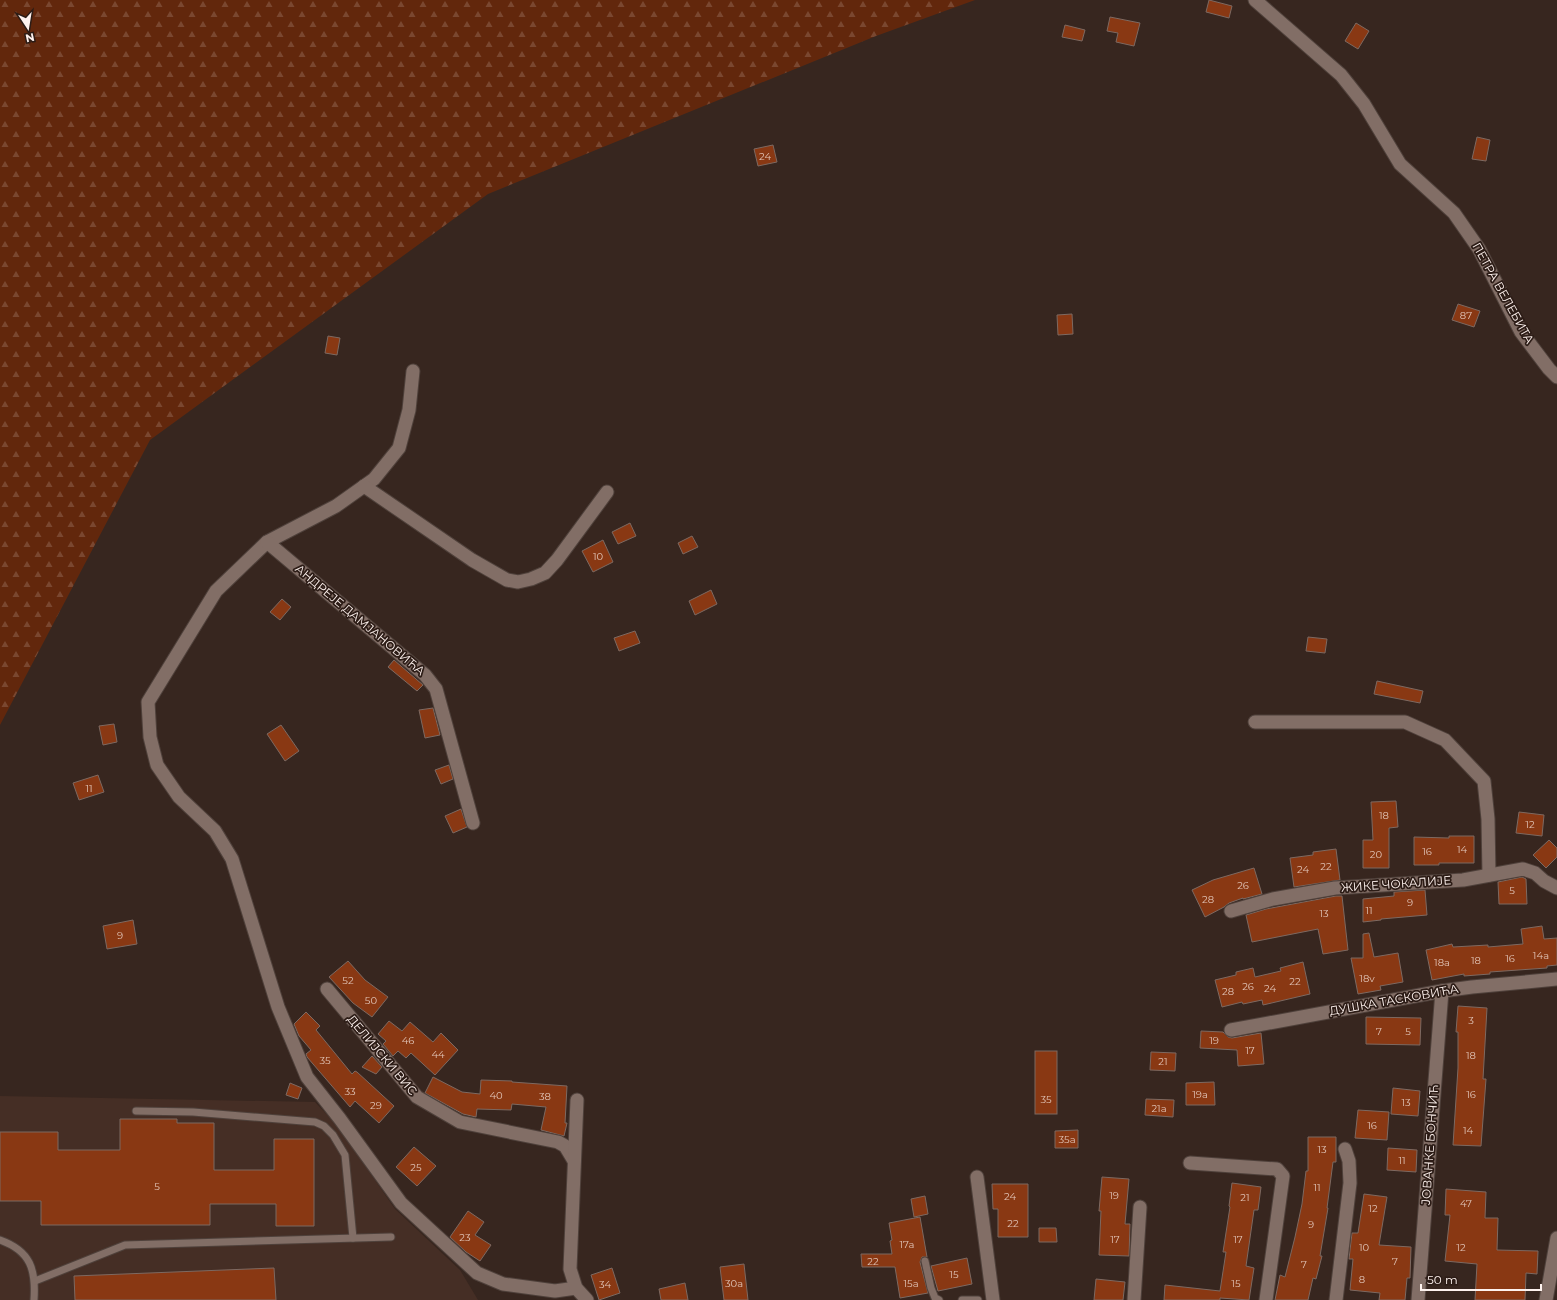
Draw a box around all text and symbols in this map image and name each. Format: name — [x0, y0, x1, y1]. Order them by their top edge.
north arrow — [8, 8, 48, 48]
text: N — [24, 30, 36, 46]
house number: 24 — [759, 150, 771, 163]
street label: ПЕТРА ВЕЛЕБИТА — [1469, 240, 1537, 346]
house number: 87 — [1460, 309, 1472, 322]
house number: 10 — [593, 550, 603, 563]
street label: АНДРЕЈЕ ДАМЈАНОВИЋА — [292, 561, 428, 678]
house number: 11 — [85, 782, 93, 795]
house number: 18 — [1379, 809, 1389, 822]
house number: 12 — [1525, 818, 1535, 831]
house number: 14 — [1457, 843, 1467, 856]
house number: 16 — [1422, 845, 1432, 858]
house number: 20 — [1370, 848, 1383, 861]
house number: 22 — [1320, 860, 1332, 873]
house number: 24 — [1297, 863, 1309, 876]
street label: ЖИКЕ ЧОКАЛИЈЕ — [1340, 872, 1452, 895]
house number: 26 — [1237, 879, 1249, 892]
house number: 5 — [1509, 884, 1515, 897]
house number: 28 — [1202, 893, 1214, 906]
house number: 9 — [1407, 896, 1413, 909]
house number: 11 — [1365, 904, 1373, 917]
house number: 13 — [1319, 907, 1329, 920]
house number: 9 — [117, 929, 123, 942]
house number: 14a — [1533, 949, 1549, 962]
house number: 16 — [1505, 952, 1515, 965]
house number: 18 — [1471, 954, 1481, 967]
house number: 18a — [1434, 956, 1450, 969]
house number: 18v — [1359, 972, 1375, 985]
house number: 52 — [342, 974, 354, 987]
house number: 22 — [1289, 975, 1301, 988]
house number: 26 — [1242, 980, 1254, 993]
street label: ДУШКА ТАСКОВИЋА — [1328, 981, 1460, 1018]
house number: 24 — [1264, 982, 1276, 995]
house number: 28 — [1222, 985, 1234, 998]
house number: 50 — [365, 994, 378, 1007]
street label: ДЕЛИЈСКИ ВИС — [344, 1011, 421, 1098]
house number: 3 — [1468, 1014, 1474, 1027]
house number: 7 — [1376, 1025, 1382, 1038]
house number: 5 — [1405, 1025, 1411, 1038]
house number: 46 — [402, 1034, 414, 1047]
house number: 19 — [1209, 1034, 1219, 1047]
house number: 17 — [1245, 1044, 1255, 1057]
house number: 44 — [431, 1048, 445, 1061]
house number: 18 — [1466, 1049, 1476, 1062]
house number: 35 — [319, 1054, 331, 1067]
house number: 21 — [1158, 1055, 1168, 1068]
street label: ЈОВАНКЕ БОНЧИЋ — [1418, 1084, 1441, 1206]
house number: 33 — [344, 1085, 356, 1098]
house number: 19a — [1192, 1088, 1208, 1101]
house number: 16 — [1466, 1088, 1476, 1101]
house number: 40 — [489, 1089, 503, 1102]
house number: 38 — [539, 1090, 551, 1103]
house number: 35 — [1040, 1093, 1052, 1106]
house number: 13 — [1401, 1096, 1411, 1109]
house number: 29 — [370, 1099, 382, 1112]
house number: 21a — [1151, 1102, 1167, 1115]
house number: 16 — [1367, 1119, 1377, 1132]
house number: 14 — [1463, 1124, 1473, 1137]
house number: 35a — [1058, 1133, 1076, 1146]
house number: 13 — [1317, 1143, 1327, 1156]
house number: 11 — [1398, 1154, 1406, 1167]
house number: 25 — [410, 1161, 422, 1174]
house number: 5 — [154, 1180, 160, 1193]
house number: 11 — [1313, 1181, 1321, 1194]
house number: 19 — [1109, 1189, 1119, 1202]
house number: 24 — [1004, 1190, 1016, 1203]
house number: 21 — [1240, 1191, 1250, 1204]
house number: 47 — [1460, 1197, 1472, 1210]
house number: 12 — [1368, 1202, 1378, 1215]
house number: 22 — [1007, 1217, 1019, 1230]
house number: 9 — [1308, 1218, 1314, 1231]
house number: 23 — [459, 1231, 471, 1244]
house number: 17 — [1110, 1233, 1120, 1246]
house number: 17 — [1233, 1233, 1243, 1246]
house number: 17a — [899, 1238, 915, 1251]
house number: 10 — [1359, 1241, 1369, 1254]
house number: 12 — [1456, 1241, 1466, 1254]
house number: 22 — [867, 1255, 879, 1268]
house number: 7 — [1392, 1255, 1398, 1268]
house number: 7 — [1301, 1258, 1307, 1271]
scale bar — [1421, 1266, 1541, 1292]
house number: 15 — [949, 1268, 959, 1281]
text: 50 m — [1427, 1272, 1458, 1287]
house number: 8 — [1359, 1273, 1365, 1286]
house number: 30a — [725, 1277, 743, 1290]
house number: 15a — [903, 1277, 919, 1290]
house number: 15 — [1231, 1277, 1241, 1290]
house number: 34 — [599, 1278, 612, 1291]

